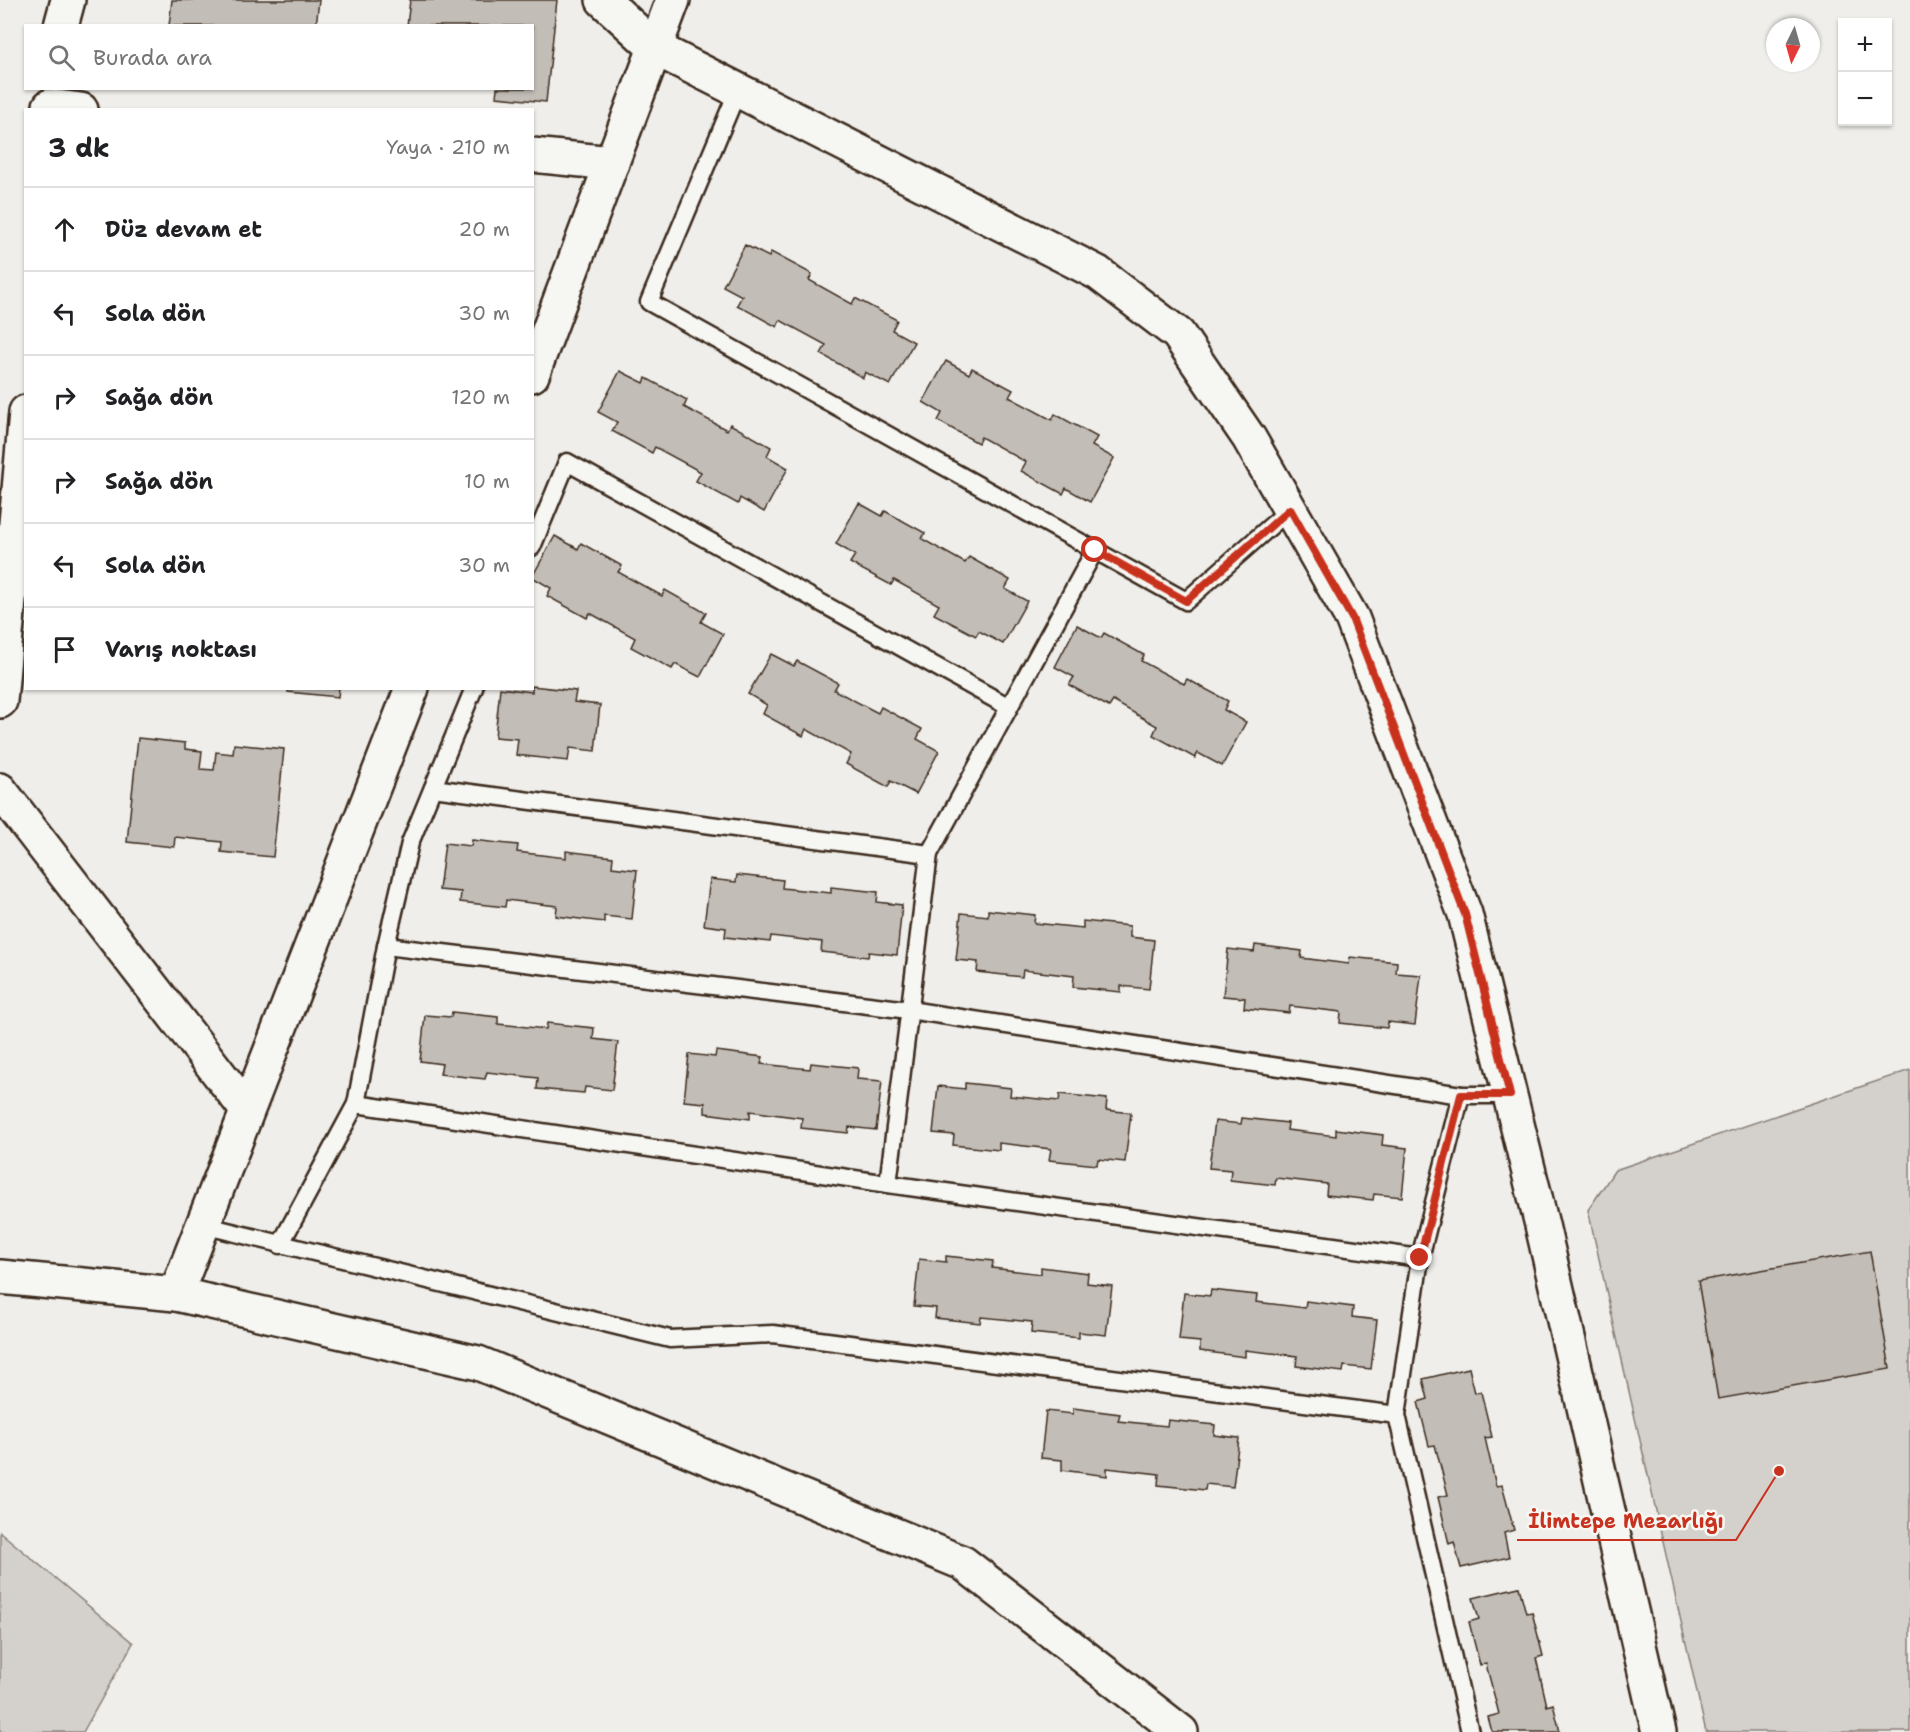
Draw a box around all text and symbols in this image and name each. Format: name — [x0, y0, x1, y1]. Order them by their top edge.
north arrow — [1766, 18, 1820, 72]
map controls — [1838, 18, 1892, 126]
button: + — [1838, 18, 1892, 72]
search box — [24, 24, 534, 90]
icon: search — [45, 41, 78, 74]
text: Burada ara — [93, 43, 212, 72]
button: − — [1838, 72, 1892, 126]
text: 3 dk — [48, 130, 110, 165]
text: Yaya · 210 m — [386, 134, 510, 160]
icon: ahead — [48, 213, 81, 246]
text: Düz devam et — [105, 215, 262, 244]
text: 20 m — [459, 216, 510, 242]
icon: left — [48, 297, 81, 330]
text: Sola dön — [105, 299, 206, 328]
text: 30 m — [458, 300, 510, 326]
icon: right — [48, 381, 81, 414]
text: Sağa dön — [105, 383, 213, 412]
text: 120 m — [451, 384, 510, 410]
icon: right — [48, 465, 81, 498]
text: Sağa dön — [105, 467, 213, 496]
text: 10 m — [464, 468, 510, 494]
route start — [1081, 536, 1107, 562]
icon: left — [48, 549, 81, 582]
text: Sola dön — [105, 551, 206, 580]
text: 30 m — [458, 552, 510, 578]
icon: arrive — [48, 633, 81, 666]
text: Varış noktası — [105, 635, 257, 664]
route end — [1406, 1244, 1432, 1270]
callout: İlimtepe Mezarlığı — [1517, 1502, 1736, 1540]
text: İlimtepe Mezarlığı — [1528, 1508, 1724, 1534]

